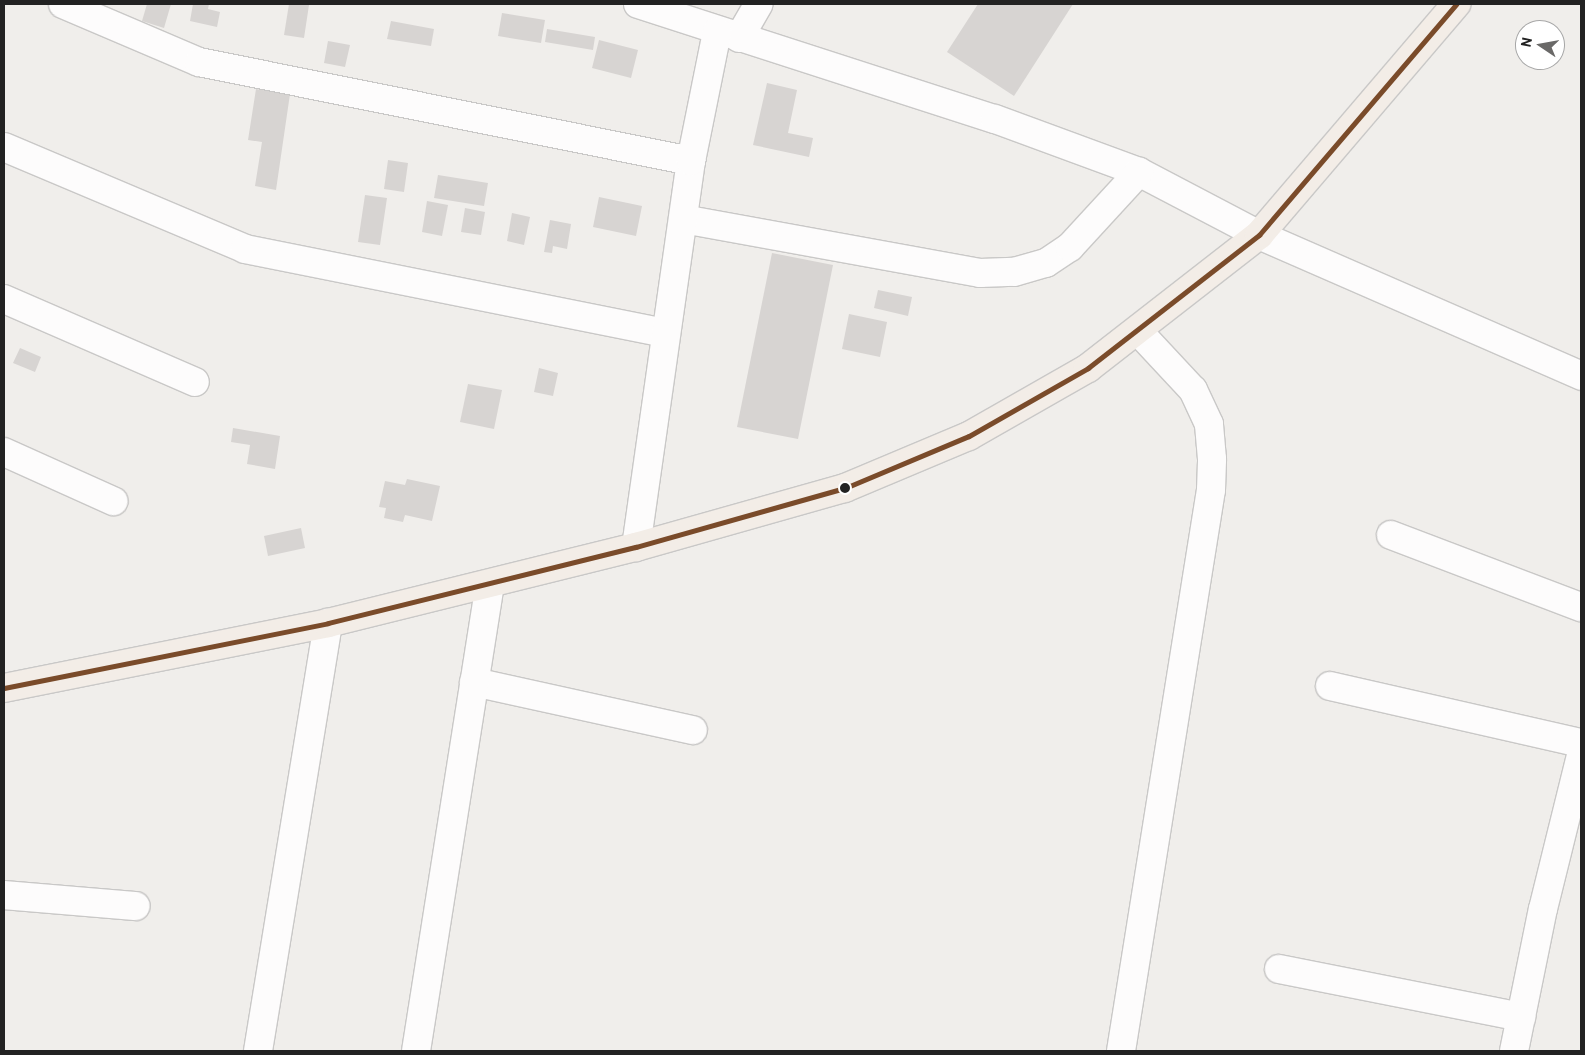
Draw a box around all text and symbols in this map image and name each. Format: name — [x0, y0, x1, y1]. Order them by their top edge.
north arrow — [1515, 20, 1565, 70]
text: N — [1517, 36, 1535, 48]
unlabelled marker — [840, 483, 850, 493]

